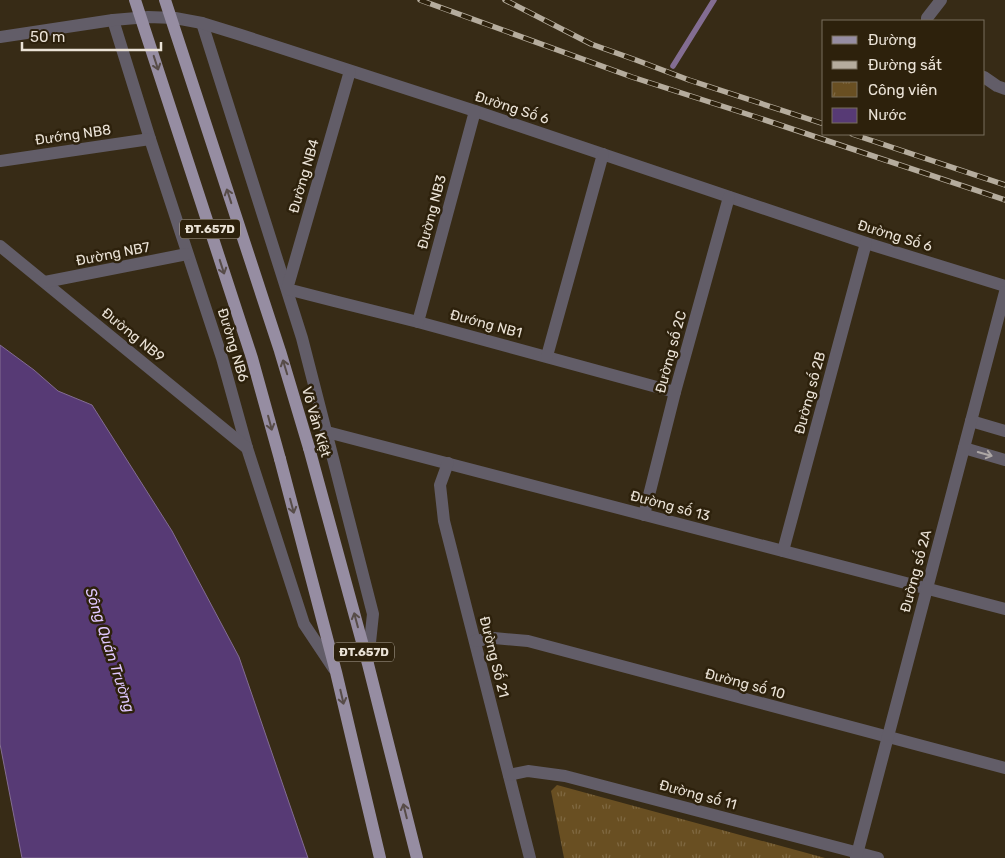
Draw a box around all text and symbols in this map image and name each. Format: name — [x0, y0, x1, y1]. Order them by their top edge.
scale bar — [22, 20, 161, 52]
legend — [822, 20, 985, 135]
text: 50 m — [30, 28, 65, 46]
text: Đường — [868, 31, 916, 49]
one-way arrow — [151, 55, 161, 71]
text: Đường sắt — [868, 56, 942, 74]
text: Công viên — [868, 81, 937, 99]
street label: Đường Số 6 — [473, 87, 552, 128]
text: Nước — [868, 106, 907, 124]
street label: Đướng NB8 — [34, 121, 112, 149]
street label: Đường NB4 — [285, 137, 323, 215]
street label: Đường NB3 — [414, 173, 450, 251]
one-way arrow — [224, 188, 234, 204]
street label: Đường Số 6 — [856, 216, 935, 255]
road number: ĐT.657D — [180, 220, 240, 238]
street label: Đường NB7 — [75, 239, 151, 269]
one-way arrow — [218, 259, 227, 275]
street label: Đường NB9 — [98, 304, 168, 366]
street label: Đường NB6 — [214, 306, 252, 384]
street label: Đướng NB1 — [448, 306, 524, 342]
street label: Đường số 2C — [651, 309, 690, 395]
street label: Đường số 2B — [790, 350, 829, 436]
one-way arrow — [279, 360, 289, 376]
street label: Võ Văn Kiệt — [298, 385, 334, 460]
one-way arrow — [266, 414, 275, 430]
one-way arrow — [976, 450, 992, 459]
street label: Đường số 13 — [628, 486, 712, 525]
one-way arrow — [288, 498, 297, 514]
street label: Đường số 2A — [896, 527, 935, 614]
water label: Sông Quán Trường — [81, 585, 139, 715]
one-way arrow — [350, 612, 360, 628]
street label: Đường Số 21 — [476, 614, 513, 699]
road number: ĐT.657D — [334, 642, 394, 662]
street label: Đường số 10 — [703, 664, 787, 703]
one-way arrow — [338, 689, 347, 705]
street label: Đường số 11 — [658, 776, 739, 813]
one-way arrow — [400, 803, 409, 819]

